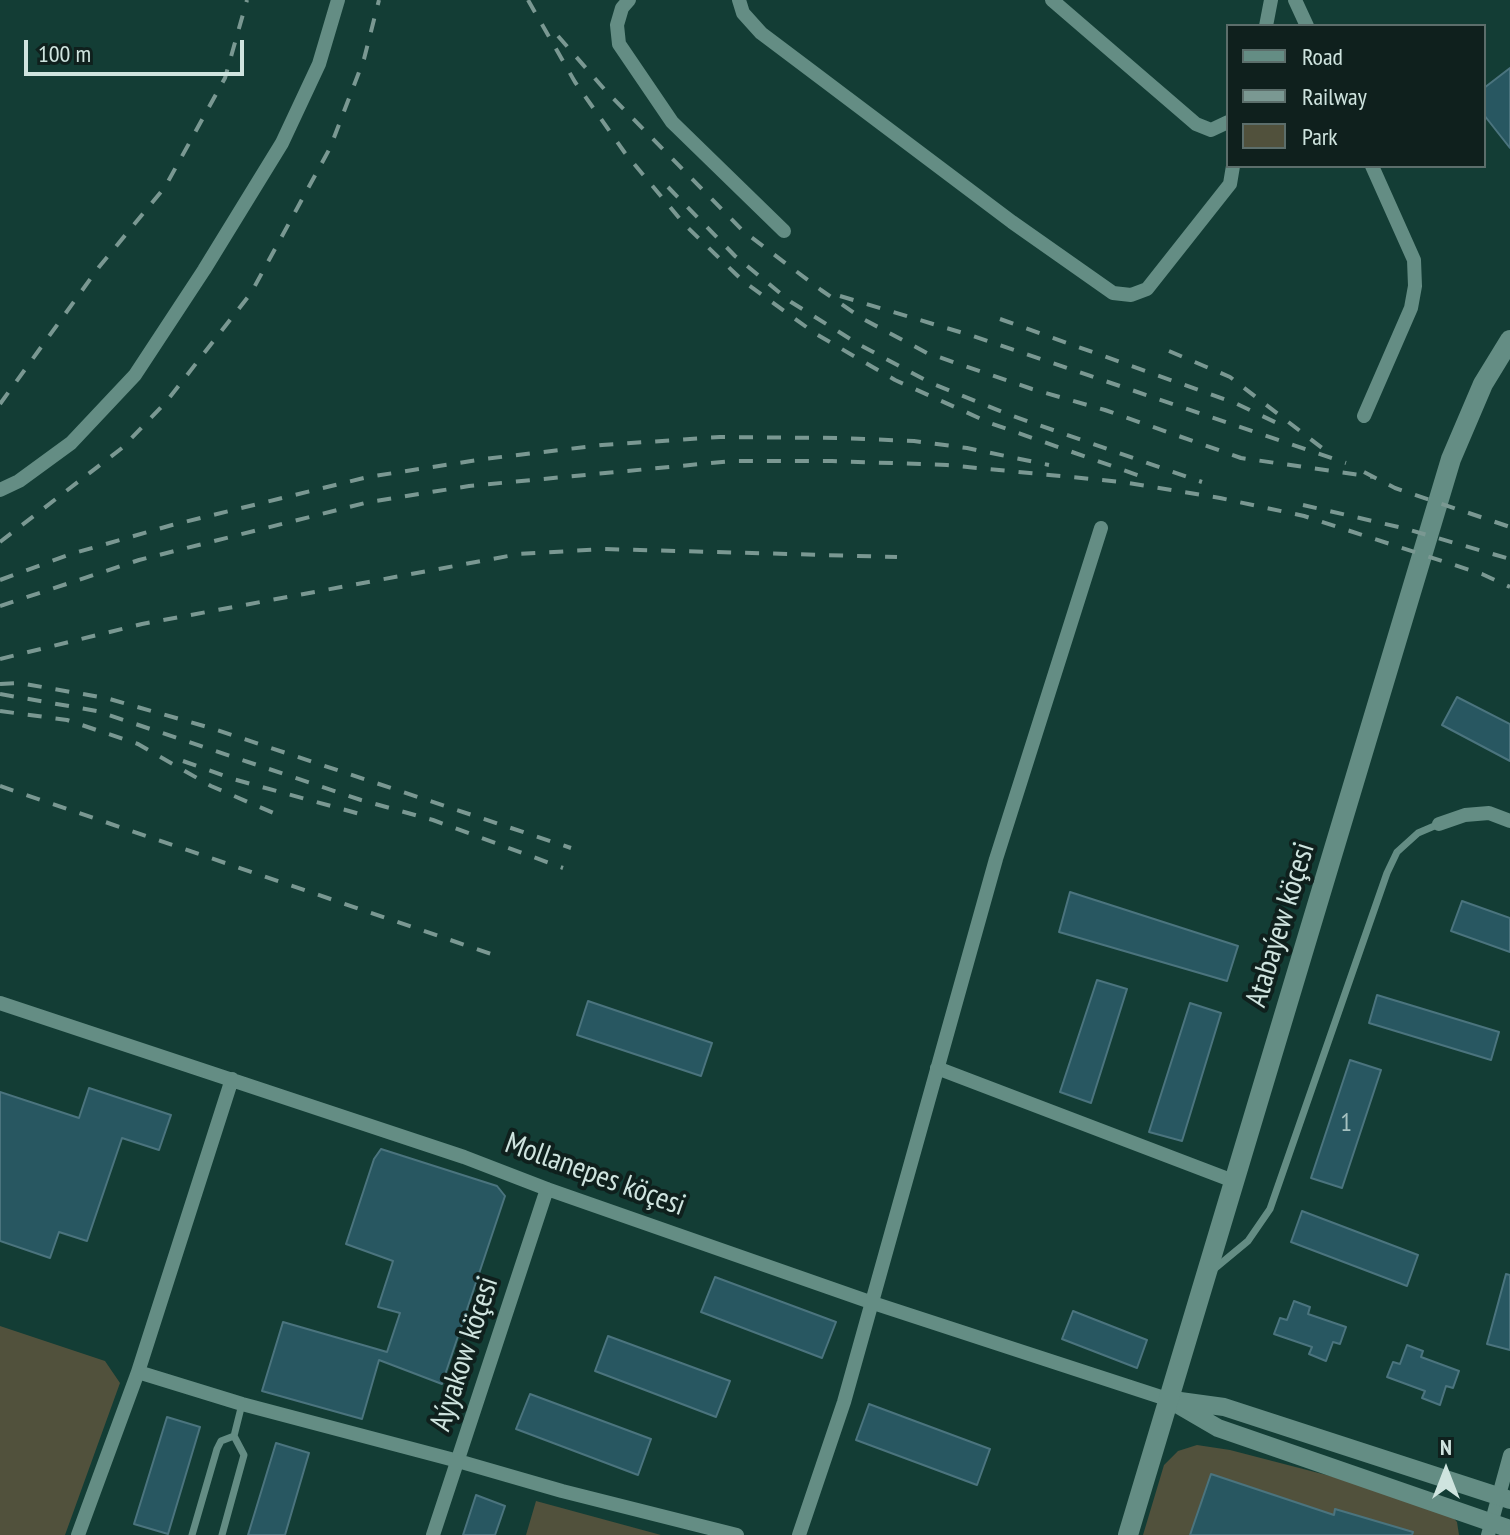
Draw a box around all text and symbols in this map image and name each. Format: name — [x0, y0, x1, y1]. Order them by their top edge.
scale bar — [28, 24, 248, 74]
legend — [1226, 24, 1486, 168]
text: 100 m — [38, 38, 91, 69]
text: Road — [1302, 41, 1343, 72]
text: Railway — [1302, 81, 1367, 112]
text: Park — [1302, 121, 1338, 152]
street label: Atabaýew köçesi — [1239, 838, 1323, 1012]
house number: 1 — [1340, 1108, 1352, 1140]
street label: Mollanepes köçesi — [500, 1126, 690, 1224]
street label: Aýyakow köçesi — [423, 1272, 507, 1436]
north arrow — [1406, 1431, 1486, 1511]
text: N — [1440, 1433, 1452, 1461]

